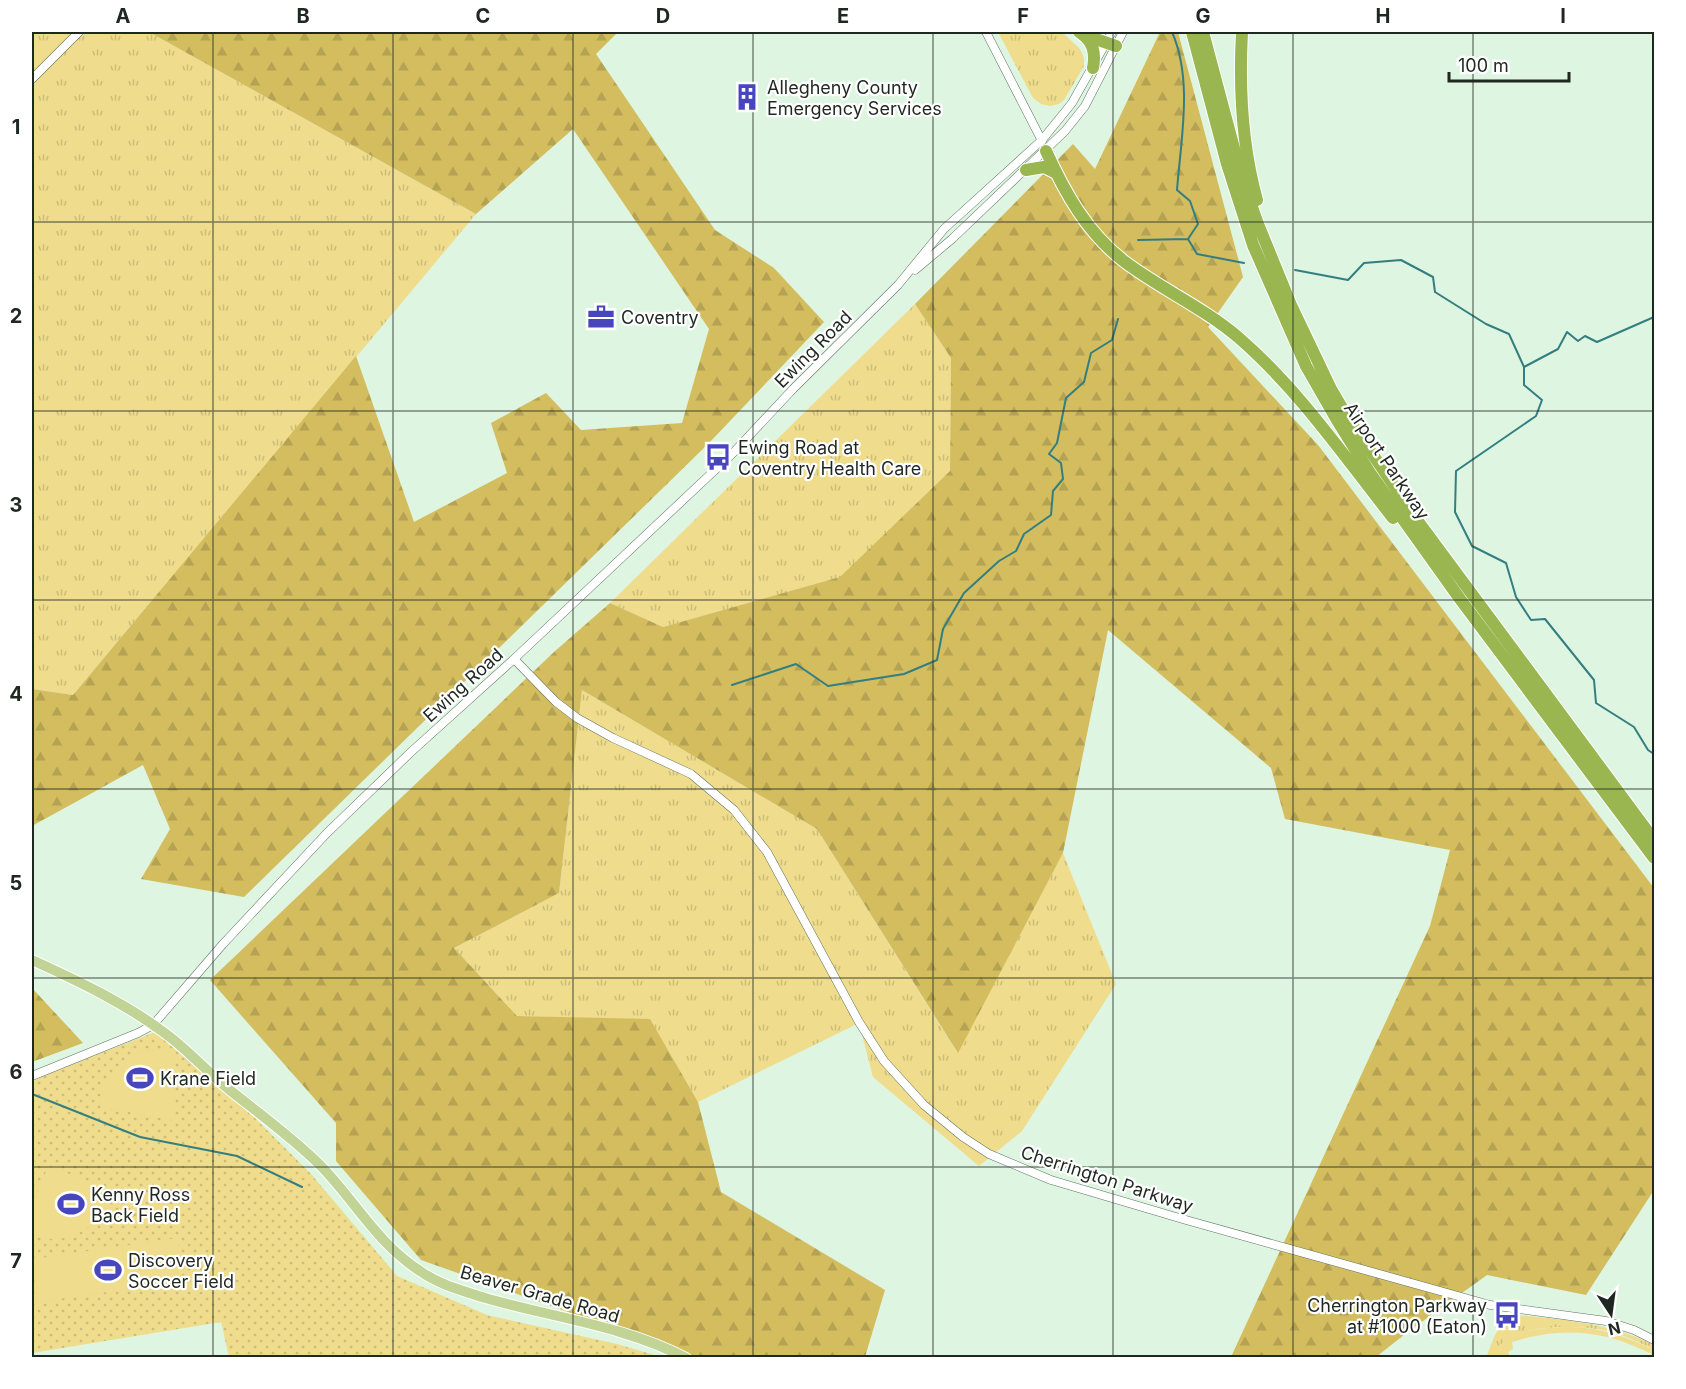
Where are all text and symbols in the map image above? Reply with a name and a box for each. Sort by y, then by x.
text: A [116,4,131,28]
text: B [296,4,310,28]
text: C [476,4,490,28]
text: D [656,4,670,28]
text: E [837,4,849,28]
text: F [1017,4,1029,28]
text: G [1195,4,1211,28]
text: H [1376,4,1390,28]
text: I [1560,4,1566,28]
scale bar [1449,45,1569,83]
text: 100 m [1458,55,1509,76]
place label: Allegheny County Emergency Services [767,77,942,119]
building icon: Allegheny County Emergency Services [732,82,762,112]
text: 1 [12,115,20,139]
office icon: Coventry [586,302,616,332]
text: 2 [10,304,22,328]
street label: Ewing Road [770,306,856,392]
place label: Coventry [621,307,699,328]
street label: Airport Parkway [1340,398,1434,524]
place label: Ewing Road at Coventry Health Care [738,437,921,479]
bus stop icon: Ewing Road at Coventry Health Care [703,442,733,472]
text: 3 [10,493,22,517]
street label: Ewing Road [419,644,507,726]
text: 4 [9,682,23,706]
text: 5 [10,871,22,895]
text: 6 [10,1060,23,1084]
sports icon: Krane Field [125,1063,155,1093]
place label: Krane Field [160,1068,256,1089]
street label: Cherrington Parkway [1018,1141,1196,1217]
place label: Kenny Ross Back Field [91,1184,190,1226]
sports icon: Kenny Ross Back Field [56,1189,86,1219]
text: 7 [10,1249,22,1273]
place label: Discovery Soccer Field [128,1250,234,1292]
sports icon: Discovery Soccer Field [93,1255,123,1285]
street label: Beaver Grade Road [458,1261,622,1327]
north arrow [1581,1284,1641,1344]
place label: Cherrington Parkway at #1000 (Eaton) [1307,1295,1487,1337]
bus stop icon: Cherrington Parkway at #1000 (Eaton) [1492,1300,1522,1330]
text: N [1606,1317,1623,1340]

